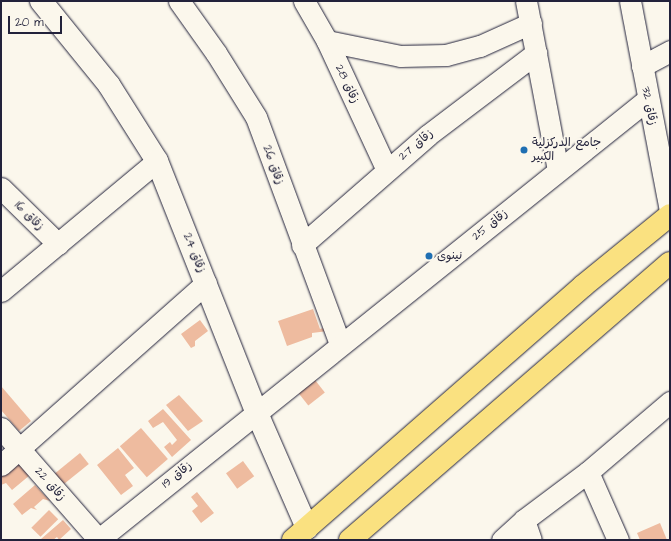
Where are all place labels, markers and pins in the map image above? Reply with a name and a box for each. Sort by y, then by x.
place label: جامع الدركزلية الكبير [532,136,601,164]
marker: جامع الدركزلية الكبير [519,145,529,155]
place label: نينوى [437,249,462,263]
marker: نينوى [424,251,434,261]

